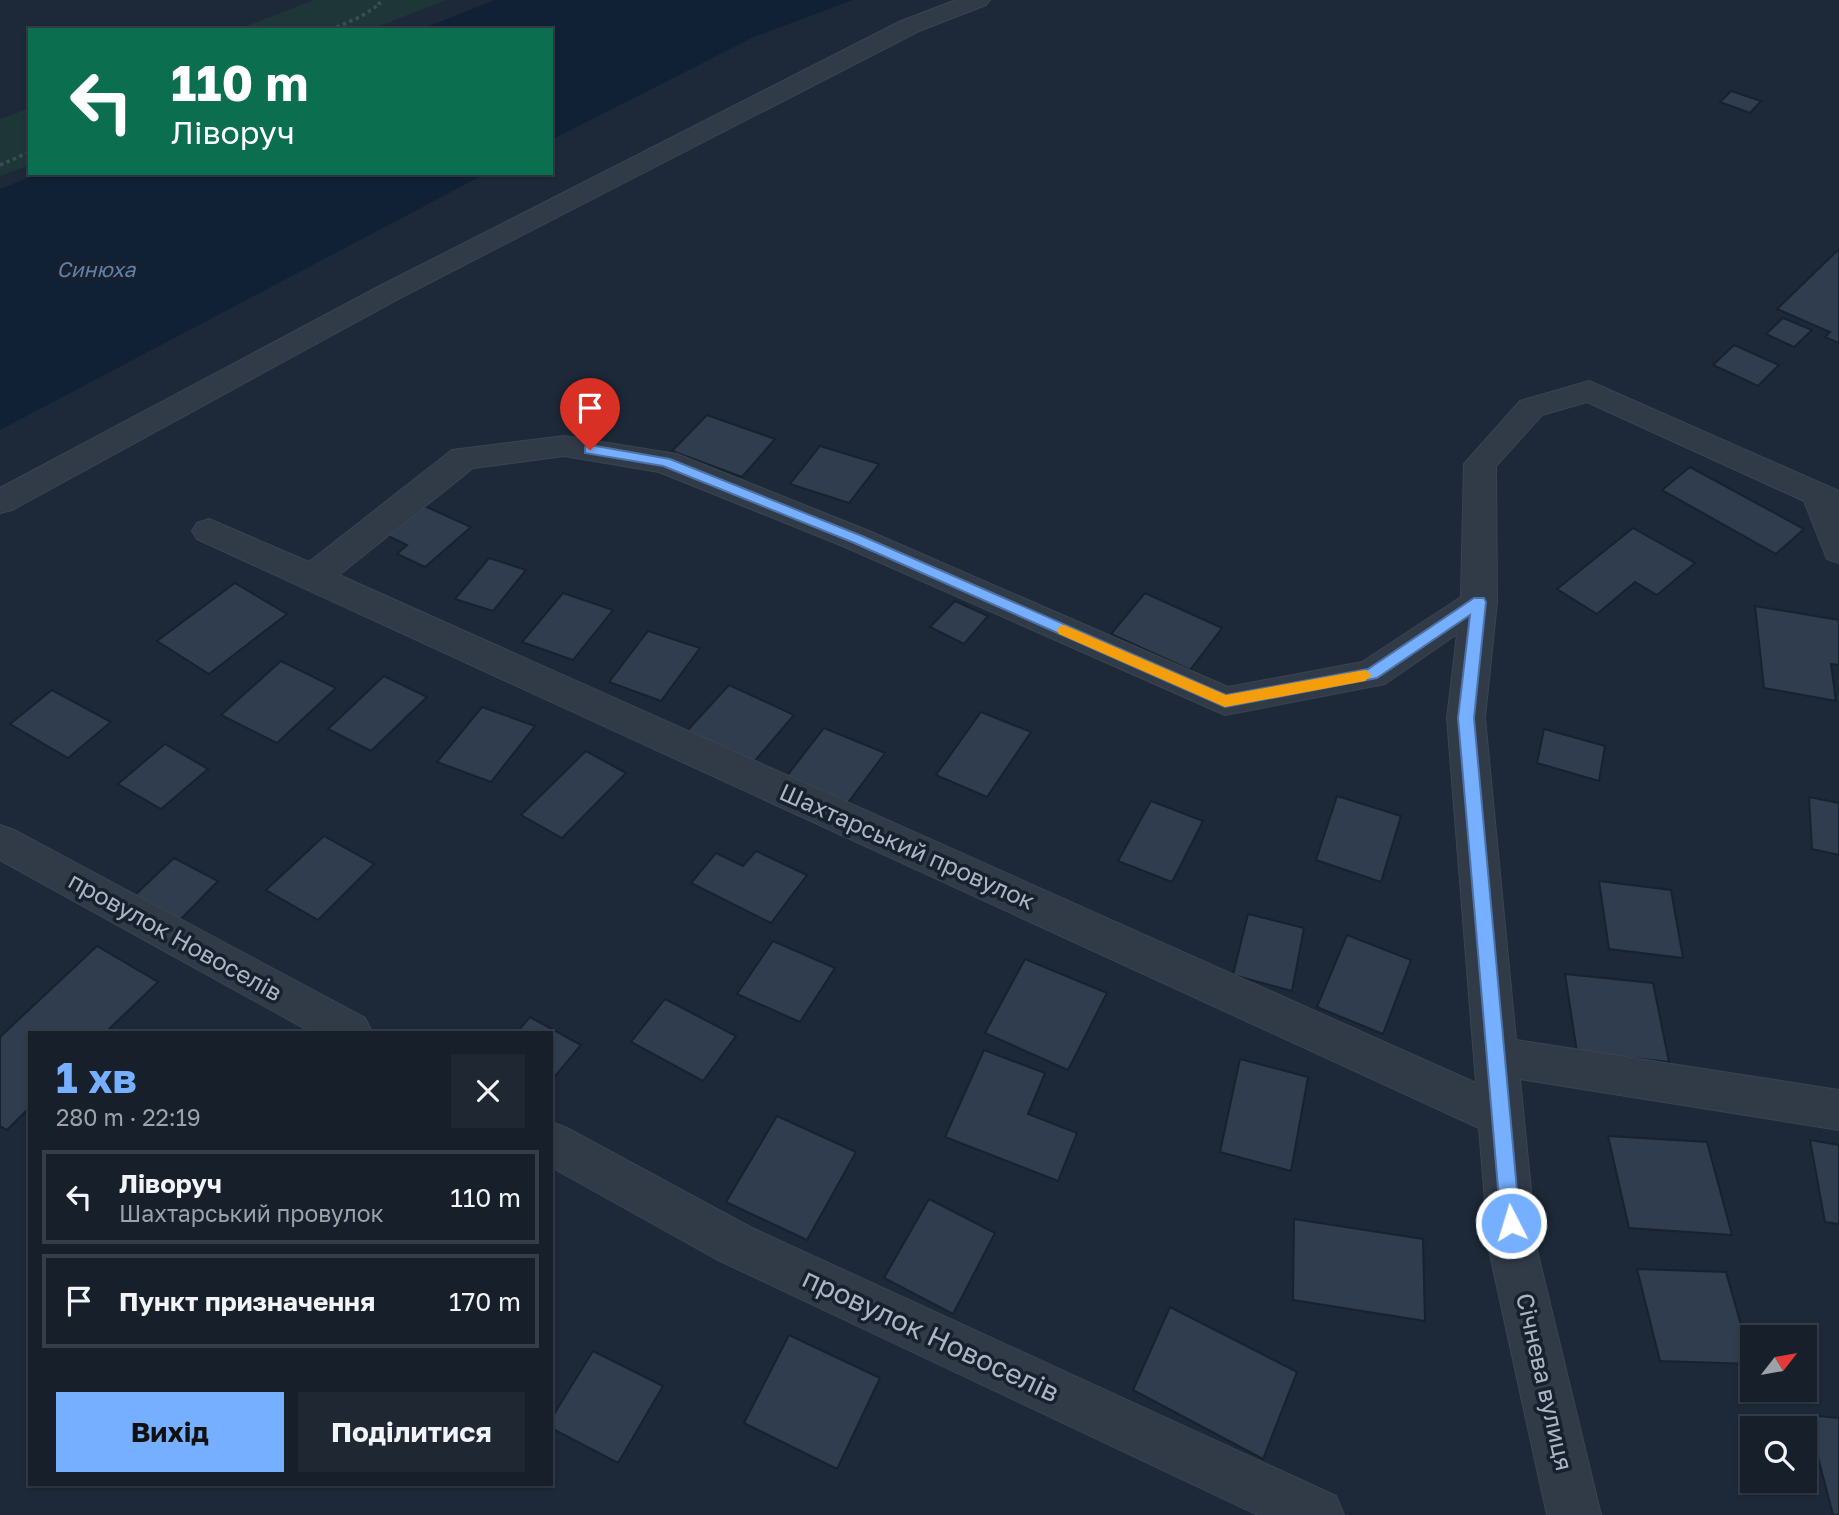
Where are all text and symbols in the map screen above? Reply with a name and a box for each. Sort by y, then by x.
text: 110 m [171,53,308,112]
icon: left [56,56,147,147]
text: Ліворуч [171,113,295,151]
water label: Синюха [57,256,137,282]
pin [560,378,620,450]
icon: arrive [571,389,609,427]
street label: Шахтарський провулок [776,776,1040,915]
street label: провулок Новоселів [64,865,287,1006]
text: 1 хв [56,1052,137,1102]
button: close [451,1054,525,1128]
text: 280 m · 22:19 [56,1103,201,1131]
text: Ліворуч [119,1168,222,1199]
icon: left [60,1178,98,1216]
text: 110 m [450,1182,521,1213]
position arrow [1474,1186,1548,1260]
text: Шахтарський провулок [119,1199,384,1227]
street label: провулок Новоселів [798,1261,1065,1408]
icon: arrive [60,1282,98,1320]
text: Пункт призначення [119,1286,375,1317]
text: 170 m [449,1286,521,1317]
street label: Січнева вулиця [1511,1290,1580,1473]
north arrow [1740,1325,1816,1402]
map controls [1740,1325,1817,1493]
button: Вихід [56,1392,284,1472]
button: Поділитися [298,1392,525,1472]
button: search [1740,1416,1817,1493]

